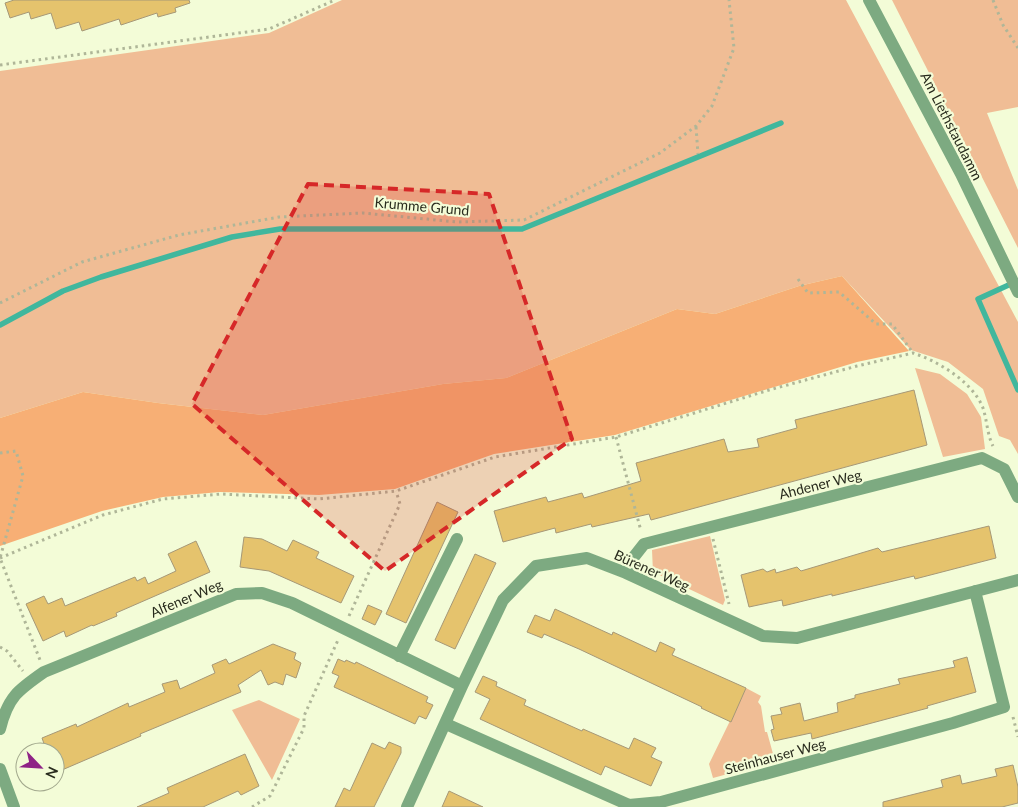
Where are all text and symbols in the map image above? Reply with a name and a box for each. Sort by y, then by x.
street label: Am Liethstaudamm [917,69,987,183]
street label: Krumme Grund [374,193,470,219]
street label: Ahdener Weg [777,466,863,502]
street label: Bürener Weg [612,546,692,594]
street label: Alfener Weg [147,575,225,621]
street label: Steinhauser Weg [723,734,827,778]
north arrow [15,742,65,792]
text: N [42,764,62,781]

